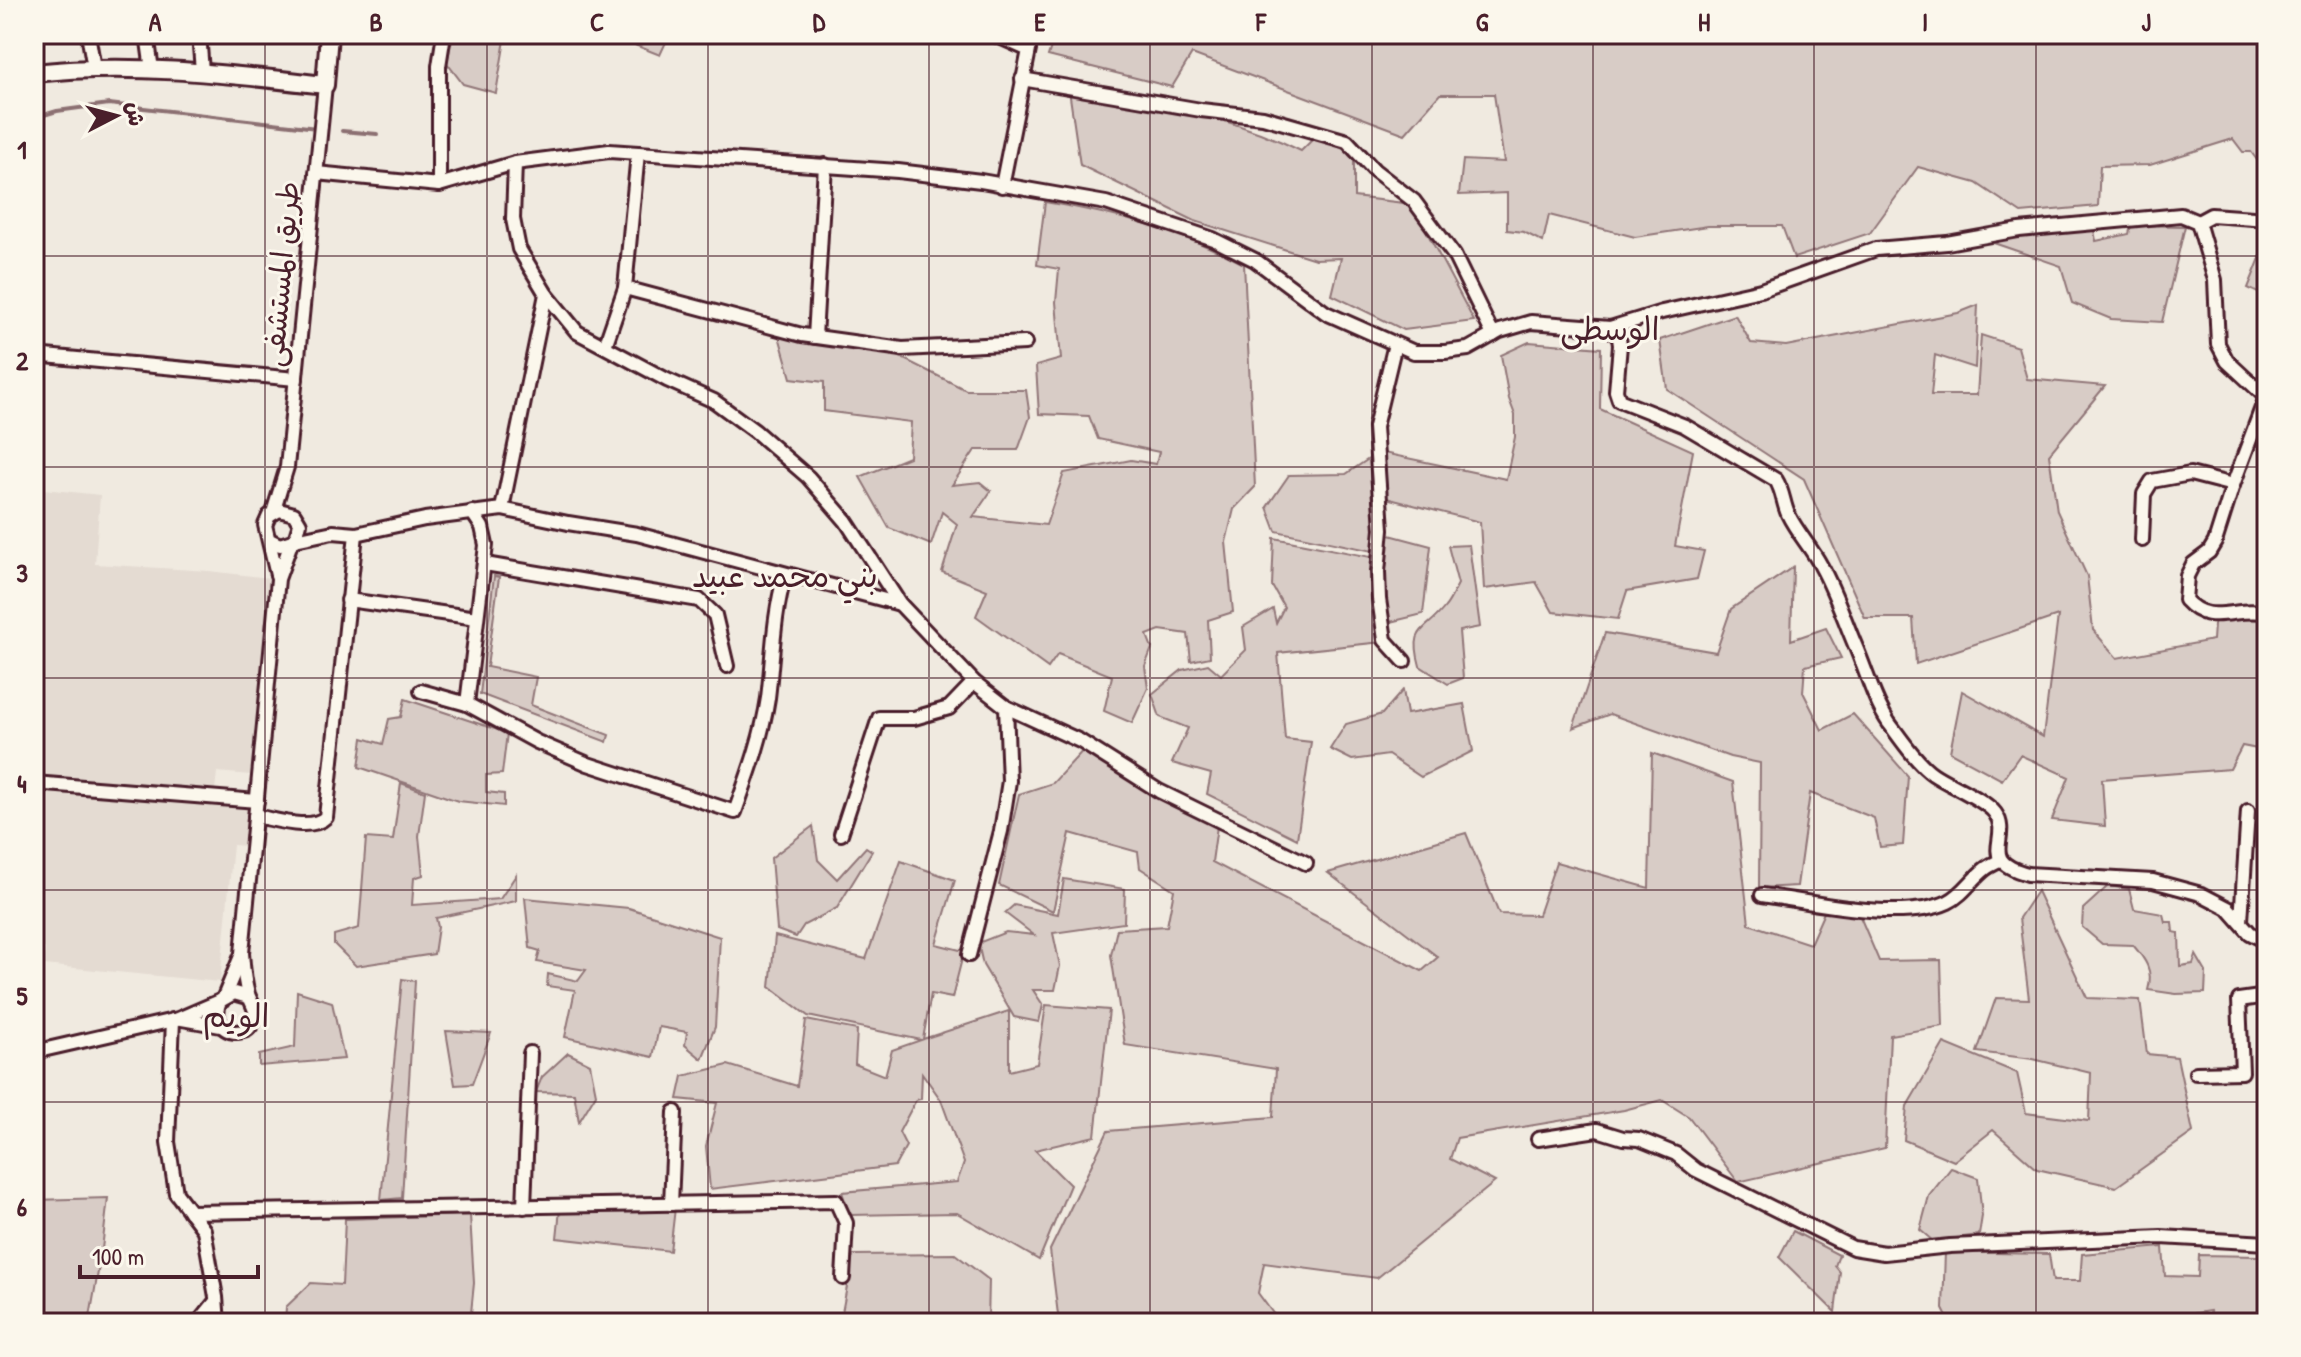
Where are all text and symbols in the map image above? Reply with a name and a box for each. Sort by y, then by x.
text: A [149,4,162,39]
text: B [369,4,383,39]
text: C [590,4,604,39]
text: D [813,4,826,39]
text: E [1034,4,1046,39]
text: F [1255,4,1267,39]
text: G [1476,4,1489,39]
text: H [1698,4,1710,39]
text: I [1922,4,1928,39]
text: J [2141,4,2151,39]
north arrow [76,76,156,156]
text: ش [120,100,152,128]
text: 1 [17,132,27,167]
street label: طريق المستشفى [252,180,308,368]
district label: الوسطى [1560,307,1660,350]
text: 2 [16,343,29,378]
district label: بني محمد عبيد [692,554,878,604]
text: 3 [16,555,28,590]
text: 4 [17,766,27,801]
text: 5 [17,978,28,1013]
district label: الويم [203,994,269,1040]
text: 6 [17,1189,28,1224]
scale bar [80,1229,258,1279]
text: 100 m [92,1240,144,1272]

